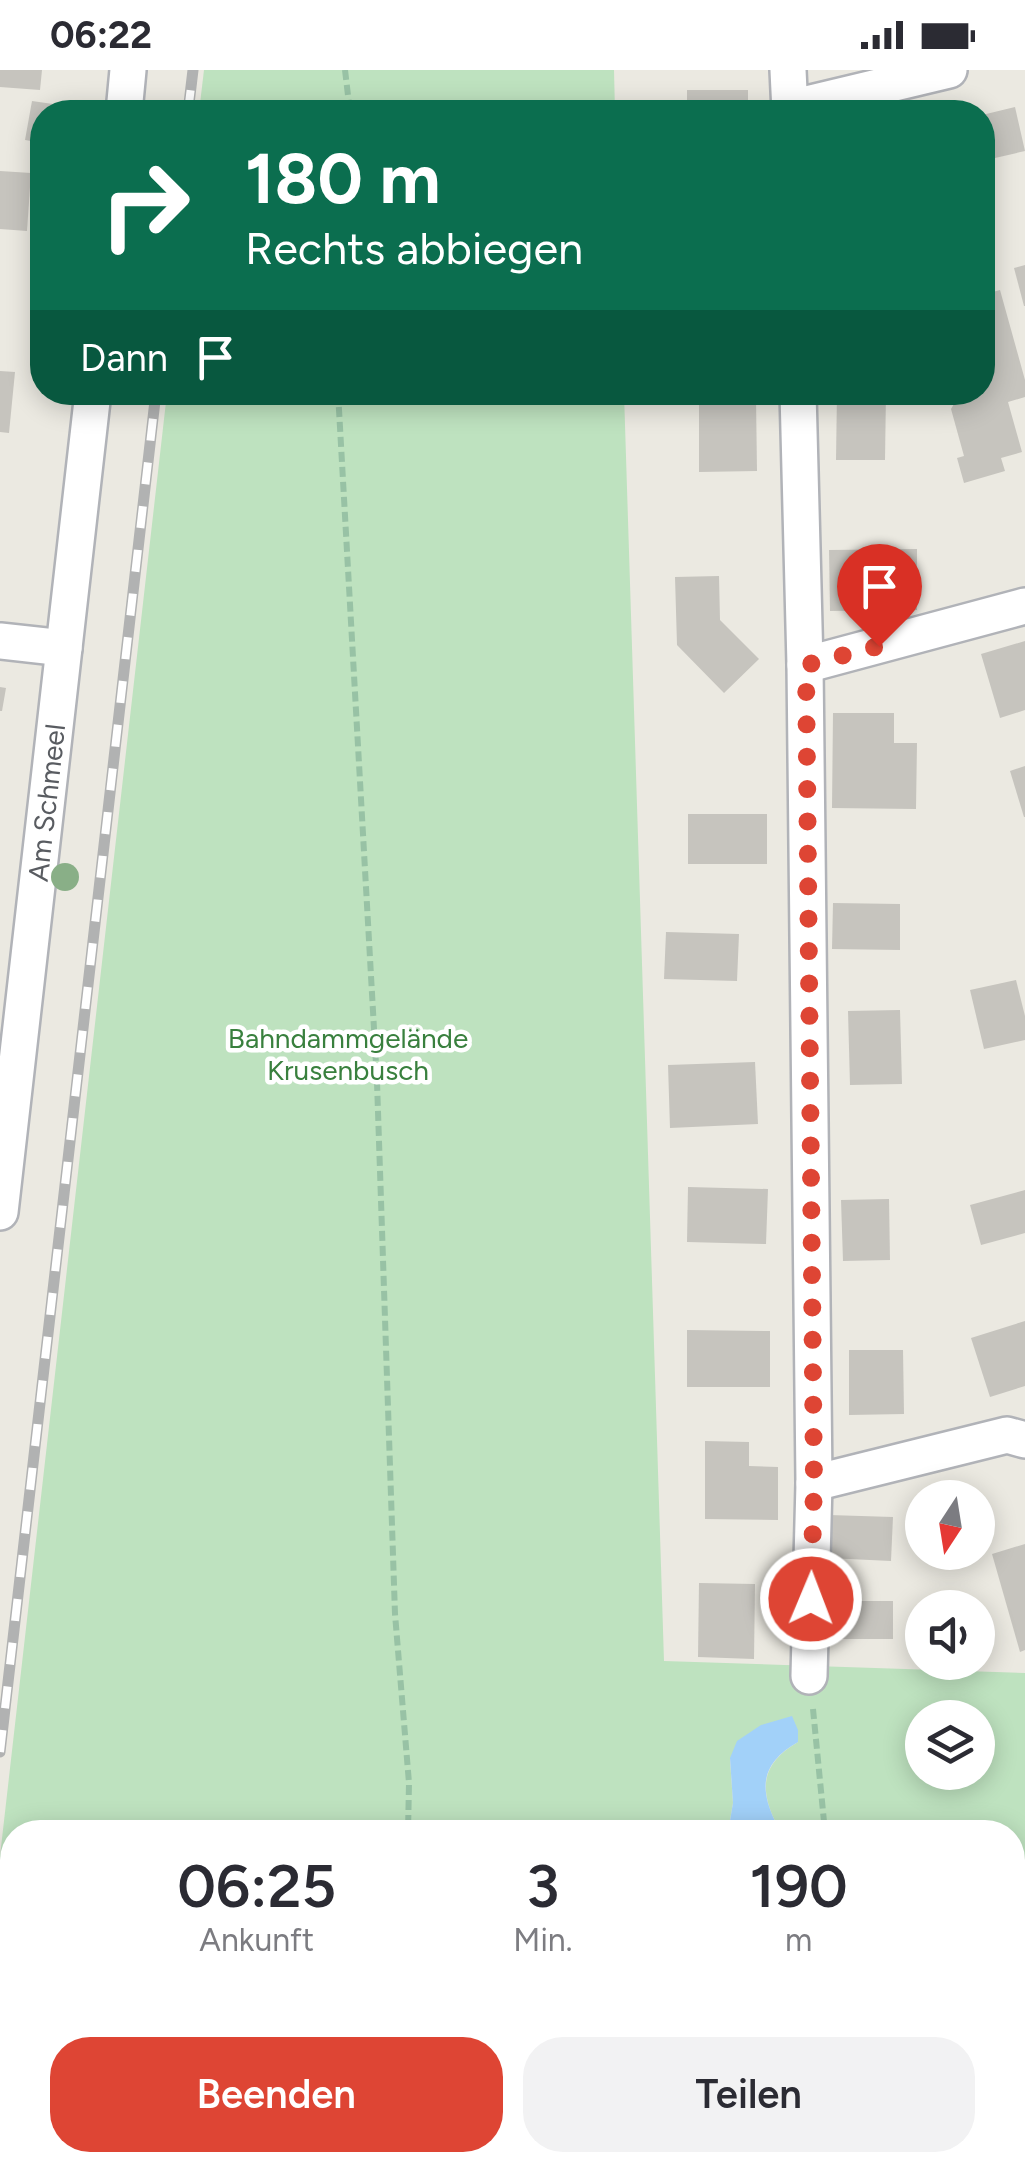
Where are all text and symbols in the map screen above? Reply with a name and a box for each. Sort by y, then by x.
text: 06:22 [50,12,152,58]
text: 180 m [245,136,440,221]
icon: right [80,140,210,270]
text: Rechts abbiegen [245,221,583,275]
icon: arrive [188,330,243,385]
text: Dann [80,335,168,381]
pin [837,544,922,647]
icon: arrive [852,559,907,614]
street label: Am Schmeel [21,722,72,883]
park label: Bahndammgelände Krusenbusch [228,1021,468,1087]
north arrow [905,1480,995,1570]
map controls [905,1480,995,1790]
position arrow [759,1547,863,1651]
button: sound [905,1590,995,1680]
button: layers [905,1700,995,1790]
text: 06:25 [177,1850,336,1922]
text: 3 [526,1850,559,1922]
text: 190 [750,1850,848,1922]
text: Ankunft [199,1921,314,1959]
text: Min. [513,1921,572,1959]
text: m [785,1921,812,1959]
button: Beenden [50,2037,503,2152]
button: Teilen [523,2037,975,2152]

